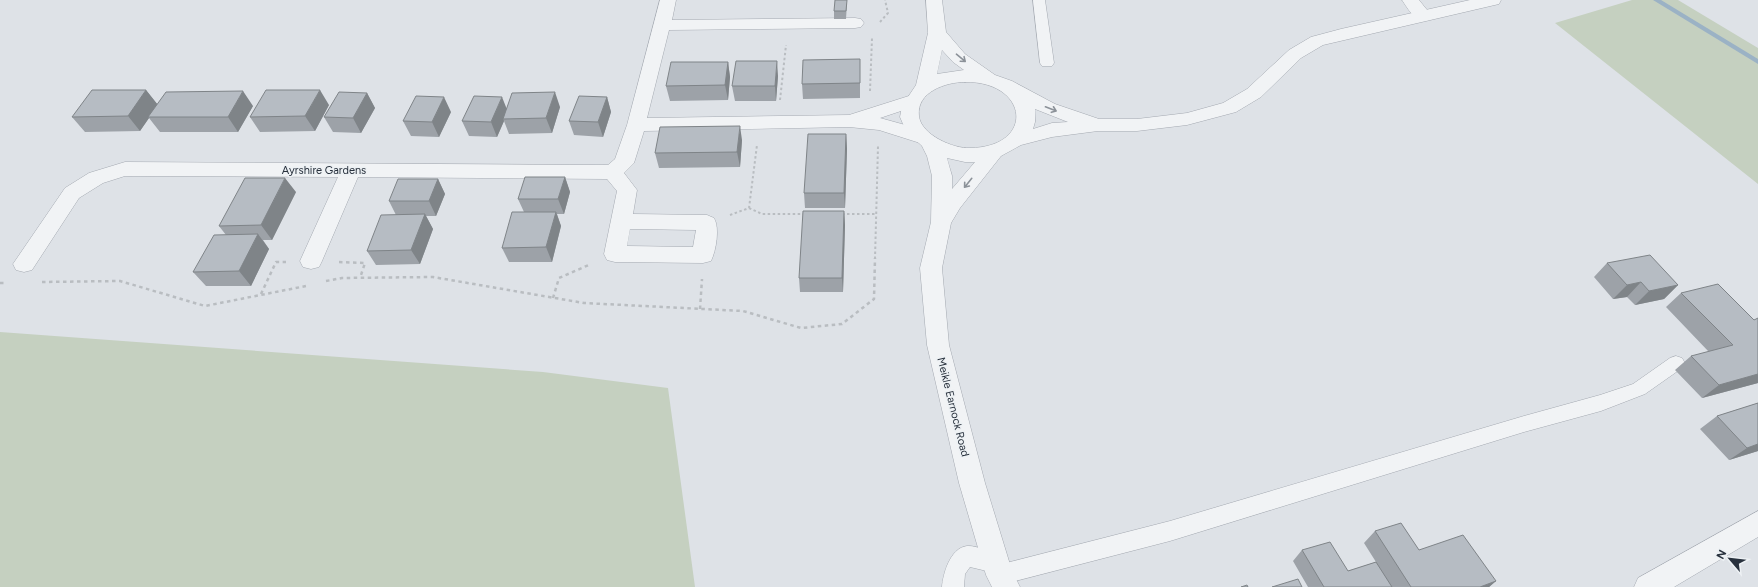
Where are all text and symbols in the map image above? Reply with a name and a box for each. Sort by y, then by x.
one-way arrow [956,54,967,63]
one-way arrow [1044,105,1056,113]
street label: Ayrshire Gardens [282,164,366,177]
one-way arrow [963,177,972,188]
street label: Meikle Earnock Road [934,356,972,458]
north arrow [1710,539,1750,579]
text: N [1714,548,1729,561]

